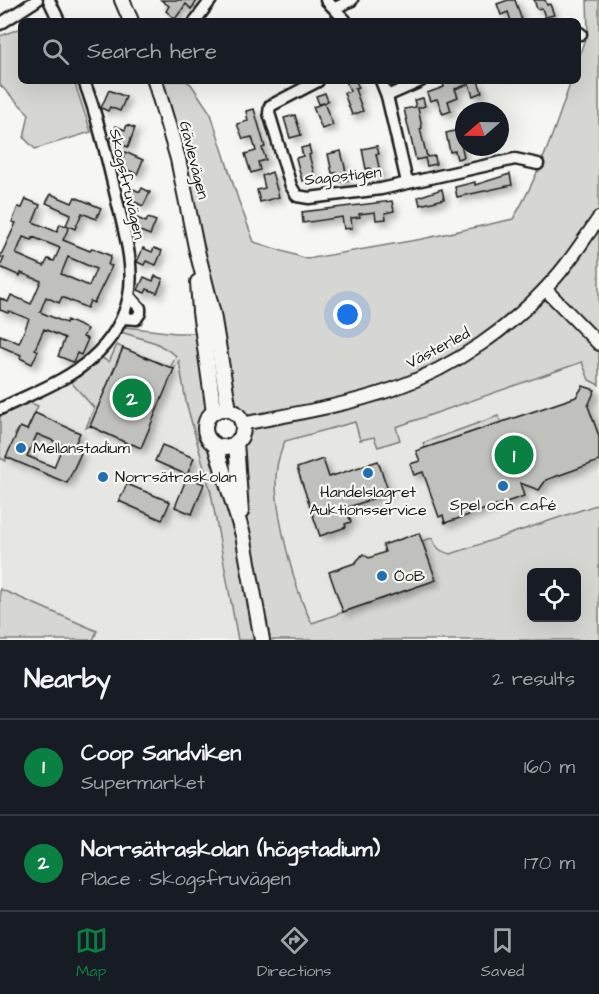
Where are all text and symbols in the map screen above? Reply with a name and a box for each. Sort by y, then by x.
search box [18,18,581,84]
icon: search [39,35,72,68]
text: Search here [87,36,217,67]
north arrow [455,102,509,156]
street label: Gävlevägen [173,119,214,202]
street label: Skogsfruvägen [103,126,150,242]
street label: Sagostigen [303,161,383,192]
your location [333,300,362,329]
street label: Västerled [402,322,474,374]
pin: 2 [112,376,152,420]
pin: 1 [494,432,534,478]
place label: Mellanstadium [33,437,130,459]
marker: Mellanstadium [14,441,28,455]
place label: Norrsätraskolan [115,466,237,488]
marker: Handelslagret Auktionsservice [361,466,375,480]
marker: Norrsätraskolan [96,470,110,484]
marker: Spel och café [496,479,510,493]
place label: Handelslagret Auktionsservice [309,481,427,521]
place label: Spel och café [450,494,557,516]
place label: ÖoB [394,565,426,587]
map controls [527,568,581,622]
button: locate [527,568,581,622]
marker: ÖoB [375,569,389,583]
text: Nearby [24,661,111,697]
text: 2 results [492,665,575,693]
text: Coop Sandviken [81,738,241,769]
text: 1 [42,753,45,781]
text: 160 m [524,753,575,781]
text: Supermarket [81,769,205,797]
text: Norrsätraskolan (högstadium) [81,834,380,865]
text: 2 [38,849,49,877]
text: 170 m [524,849,575,877]
text: Place · Skogsfruvägen [81,865,291,893]
tab: Map [75,924,108,982]
tab: Directions [257,924,331,982]
tab: Saved [481,924,524,982]

